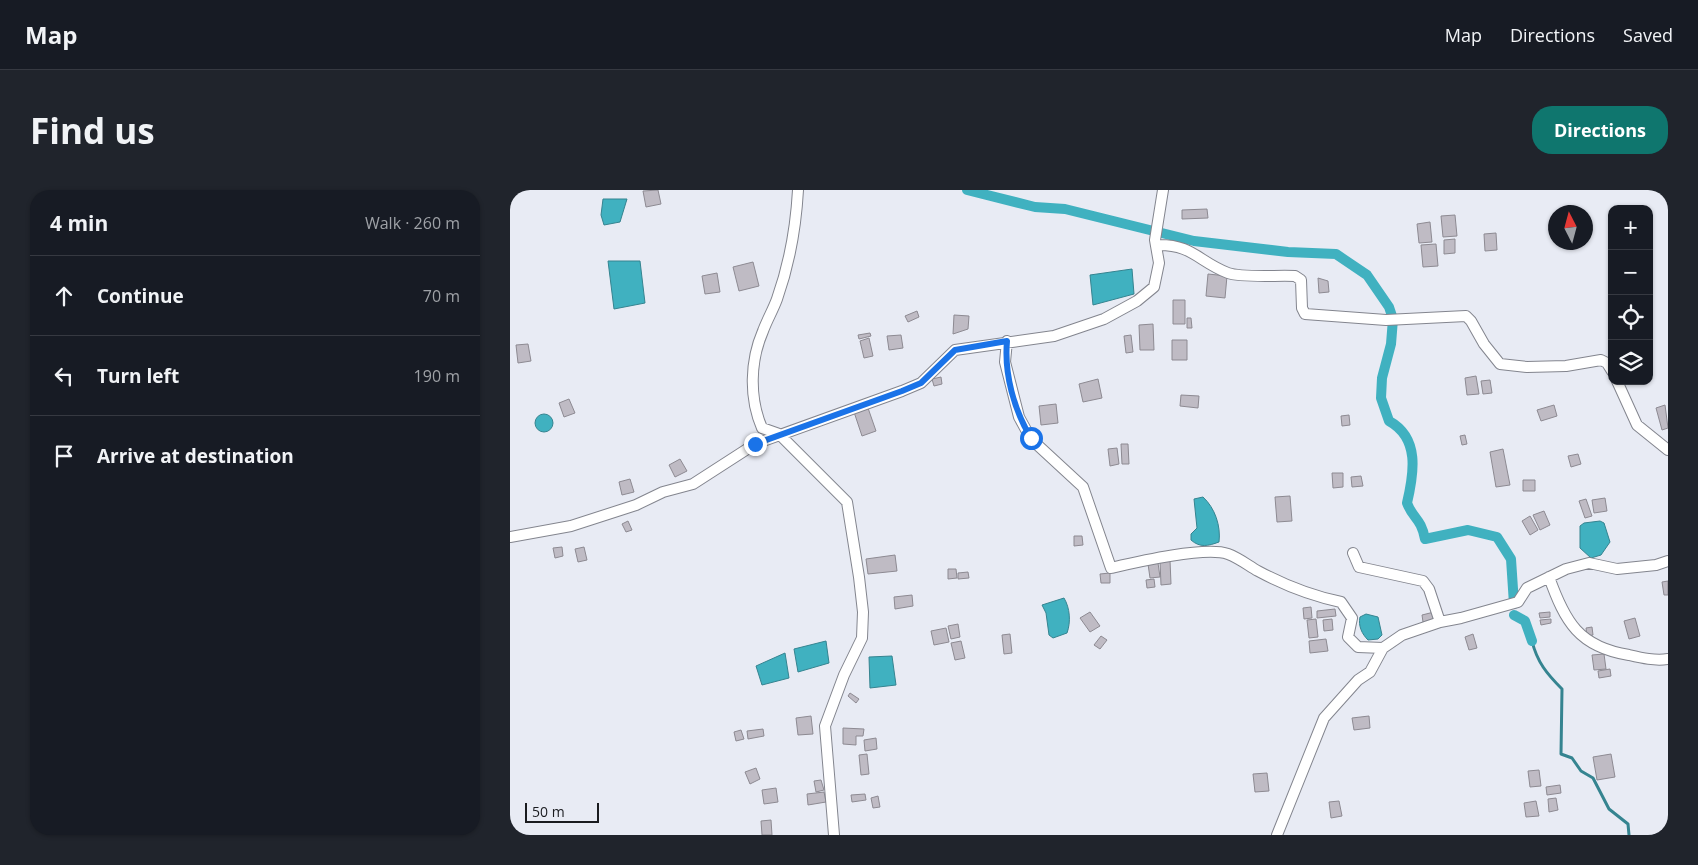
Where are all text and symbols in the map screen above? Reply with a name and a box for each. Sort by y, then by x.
text: Map [25,18,77,51]
text: Map [1445,23,1482,47]
text: Directions [1510,23,1595,47]
text: Saved [1623,23,1673,47]
button: Directions [1532,106,1668,154]
text: Find us [30,107,155,154]
north arrow [1548,205,1593,250]
map controls [1608,205,1653,385]
button: + [1608,205,1653,250]
text: 4 min [50,209,108,237]
text: Walk · 260 m [365,212,460,234]
button: − [1608,250,1653,295]
icon: ahead [50,282,78,310]
text: Continue [97,283,184,309]
text: 70 m [423,285,460,307]
button: locate [1608,295,1653,340]
button: layers [1608,340,1653,385]
icon: left [50,362,78,390]
text: Turn left [97,363,179,389]
text: 190 m [414,365,460,387]
route start [1020,427,1043,450]
route end [744,433,767,456]
icon: arrive [50,442,78,470]
text: Arrive at destination [97,443,294,469]
scale bar [525,800,599,823]
text: 50 m [532,802,565,821]

